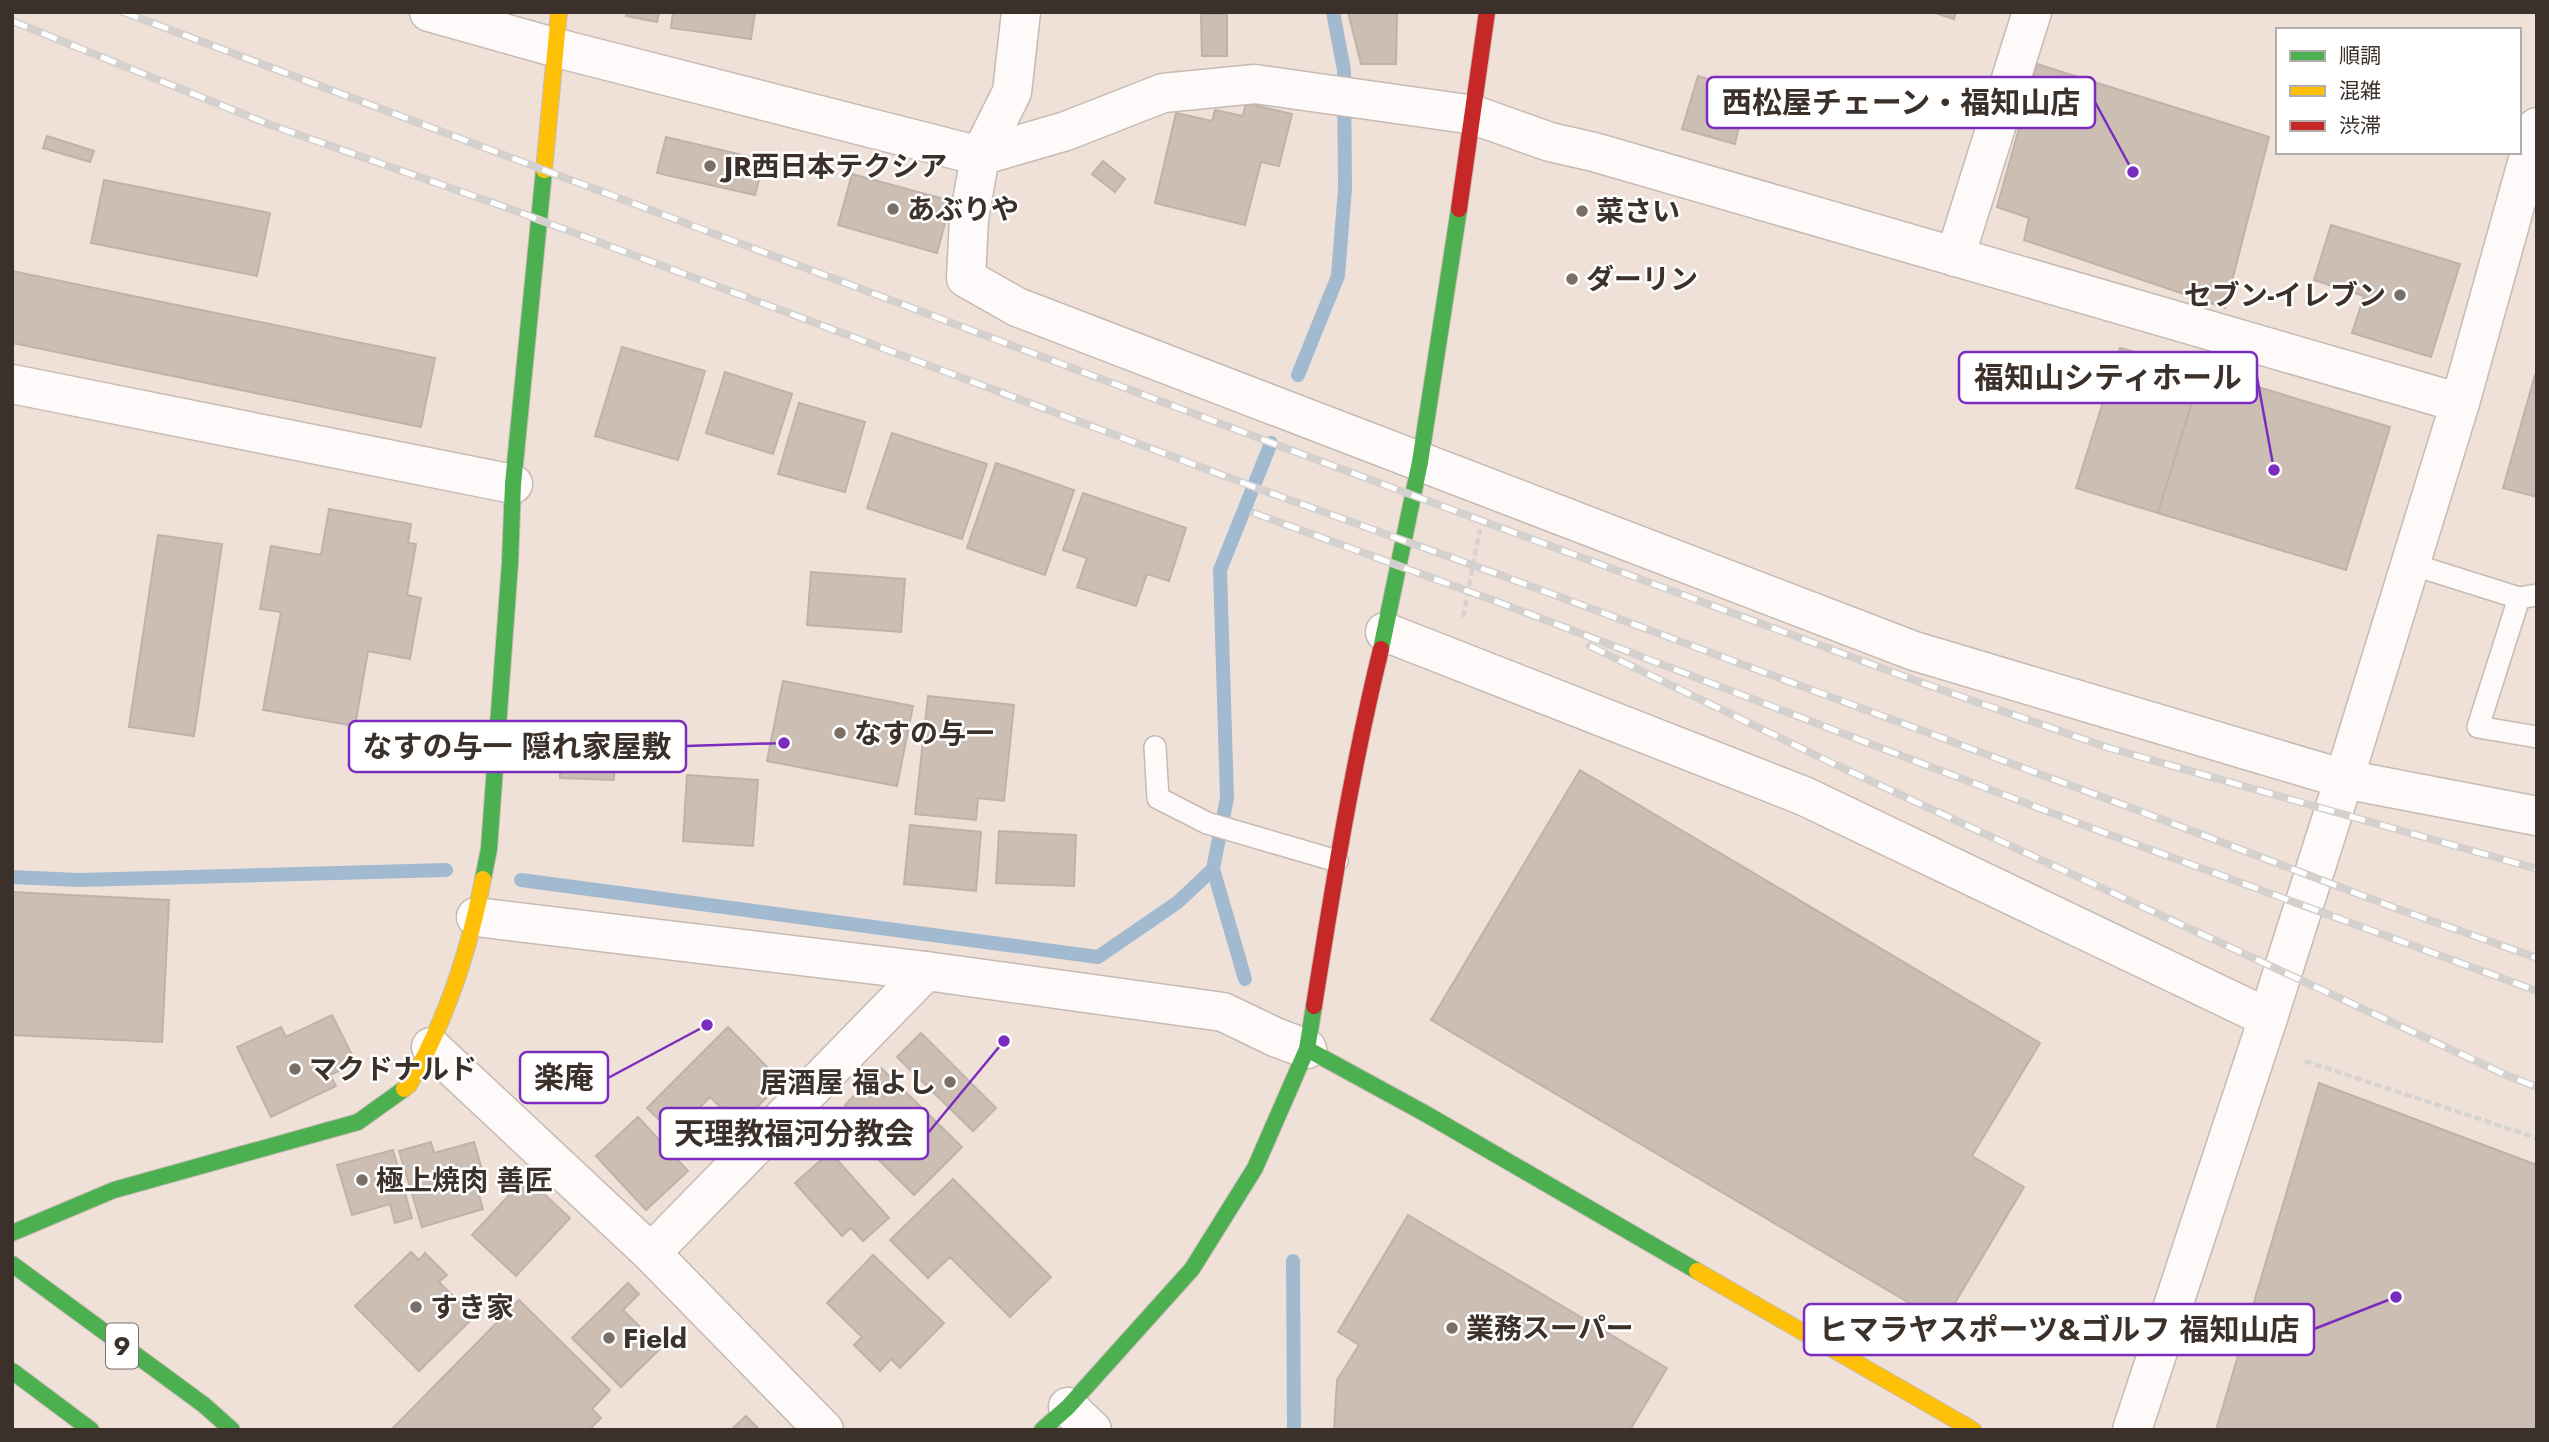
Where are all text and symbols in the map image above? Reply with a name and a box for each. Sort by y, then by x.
legend [2276,28,2521,154]
text: 順調 [2339,41,2381,71]
text: 混雑 [2339,76,2381,106]
callout: 西松屋チェーン・福知山店 [1707,77,2095,128]
text: 西松屋チェーン・福知山店 [1722,81,2080,124]
text: 渋滞 [2339,111,2381,141]
place label: JR西日本テクシア [719,146,947,187]
marker: JR西日本テクシア [702,158,718,174]
place label: あぶりや [907,189,1019,230]
place label: 菜さい [1596,191,1680,232]
marker: あぶりや [885,201,901,217]
marker: 菜さい [1574,203,1590,219]
place label: ダーリン [1586,259,1698,300]
marker: ダーリン [1564,271,1580,287]
place label: セブン-イレブン [2184,275,2386,316]
marker: セブン-イレブン [2392,287,2408,303]
callout: 福知山シティホール [1959,352,2257,403]
text: 福知山シティホール [1974,356,2242,399]
place label: なすの与一 [854,713,994,754]
callout: なすの与一 隠れ家屋敷 [349,721,686,772]
text: なすの与一 隠れ家屋敷 [363,725,672,768]
marker: なすの与一 [832,725,848,741]
place label: マクドナルド [309,1049,477,1090]
callout: 楽庵 [520,1052,608,1103]
text: 楽庵 [534,1056,594,1099]
marker: マクドナルド [287,1061,303,1077]
place label: 居酒屋 福よし [760,1062,936,1103]
marker: 居酒屋 福よし [942,1074,958,1090]
callout: 天理教福河分教会 [660,1108,928,1159]
text: 天理教福河分教会 [674,1112,914,1155]
place label: 極上焼肉 善匠 [376,1160,552,1201]
marker: 極上焼肉 善匠 [354,1172,370,1188]
place label: すき家 [430,1287,514,1328]
marker: すき家 [408,1299,424,1315]
callout: ヒマラヤスポーツ&ゴルフ 福知山店 [1804,1304,2314,1355]
place label: 業務スーパー [1466,1308,1634,1349]
text: ヒマラヤスポーツ&ゴルフ 福知山店 [1819,1308,2299,1351]
place label: Field [623,1318,687,1359]
marker: 業務スーパー [1444,1320,1460,1336]
road number: 9 [106,1324,138,1368]
marker: Field [601,1330,617,1346]

